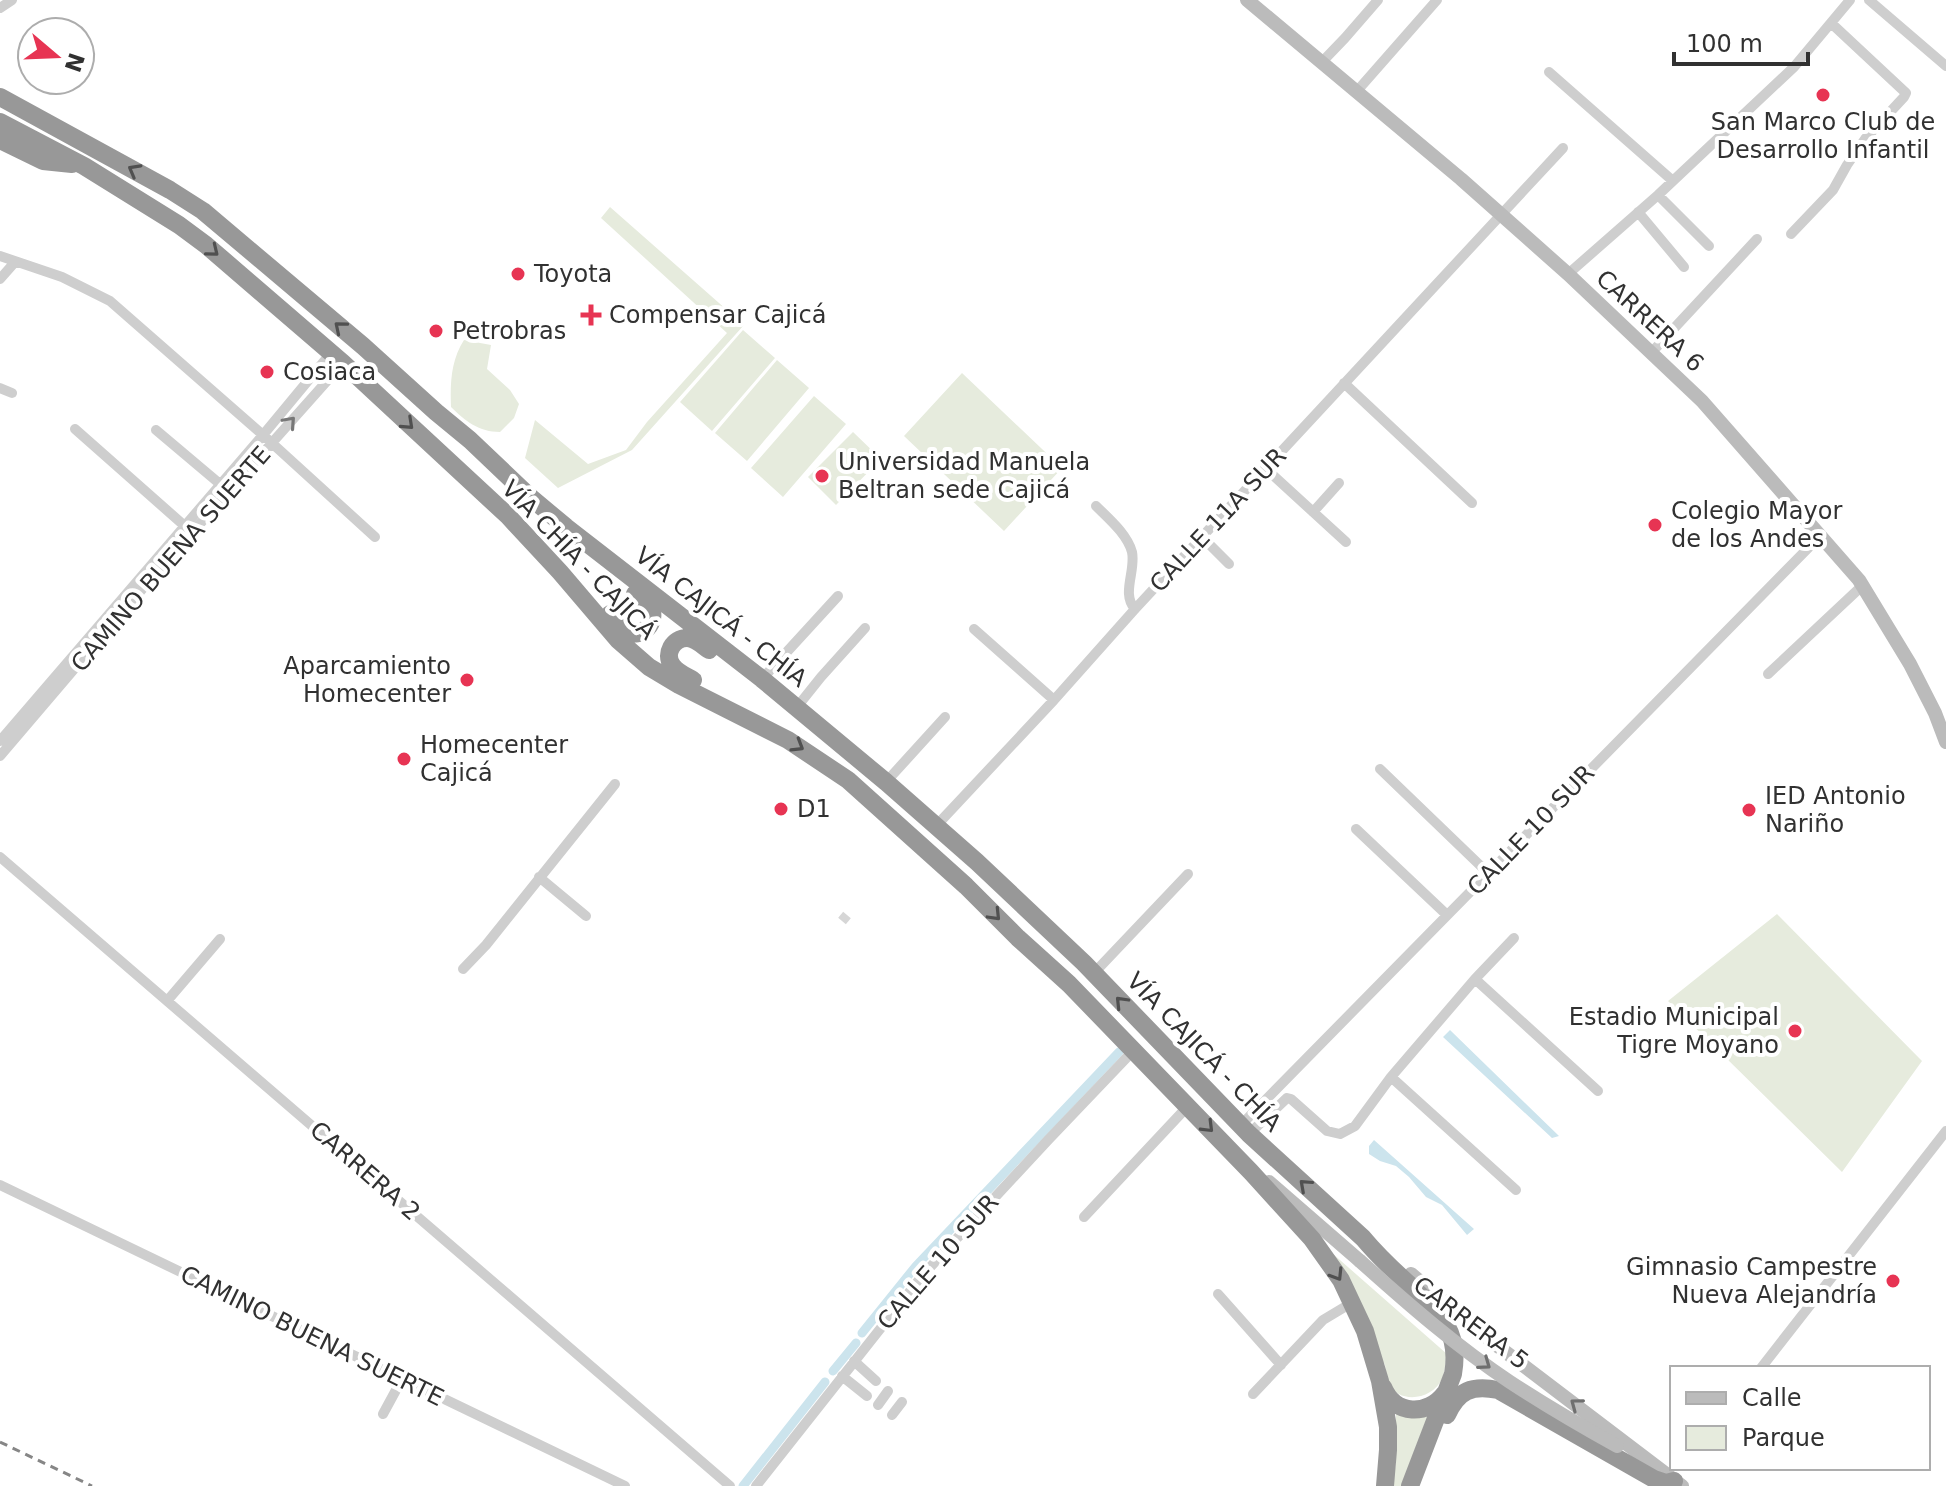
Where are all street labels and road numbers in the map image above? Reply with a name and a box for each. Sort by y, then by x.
street label: CARRERA 6 [1590,264,1710,378]
street label: CAMINO BUENA SUERTE [66,441,276,677]
street label: CALLE 11A SUR [1144,442,1292,598]
street label: VÍA CHÍA - CAJICÁ [496,474,663,646]
street label: VÍA CAJICÁ - CHÍA [630,540,814,693]
street label: CALLE 10 SUR [1462,759,1600,901]
street label: VÍA CAJICÁ - CHÍA [1121,966,1288,1138]
street label: CARRERA 2 [304,1116,426,1226]
street label: CALLE 10 SUR [872,1189,1004,1335]
street label: CAMINO BUENA SUERTE [176,1260,448,1412]
street label: CARRERA 5 [1408,1271,1534,1375]

